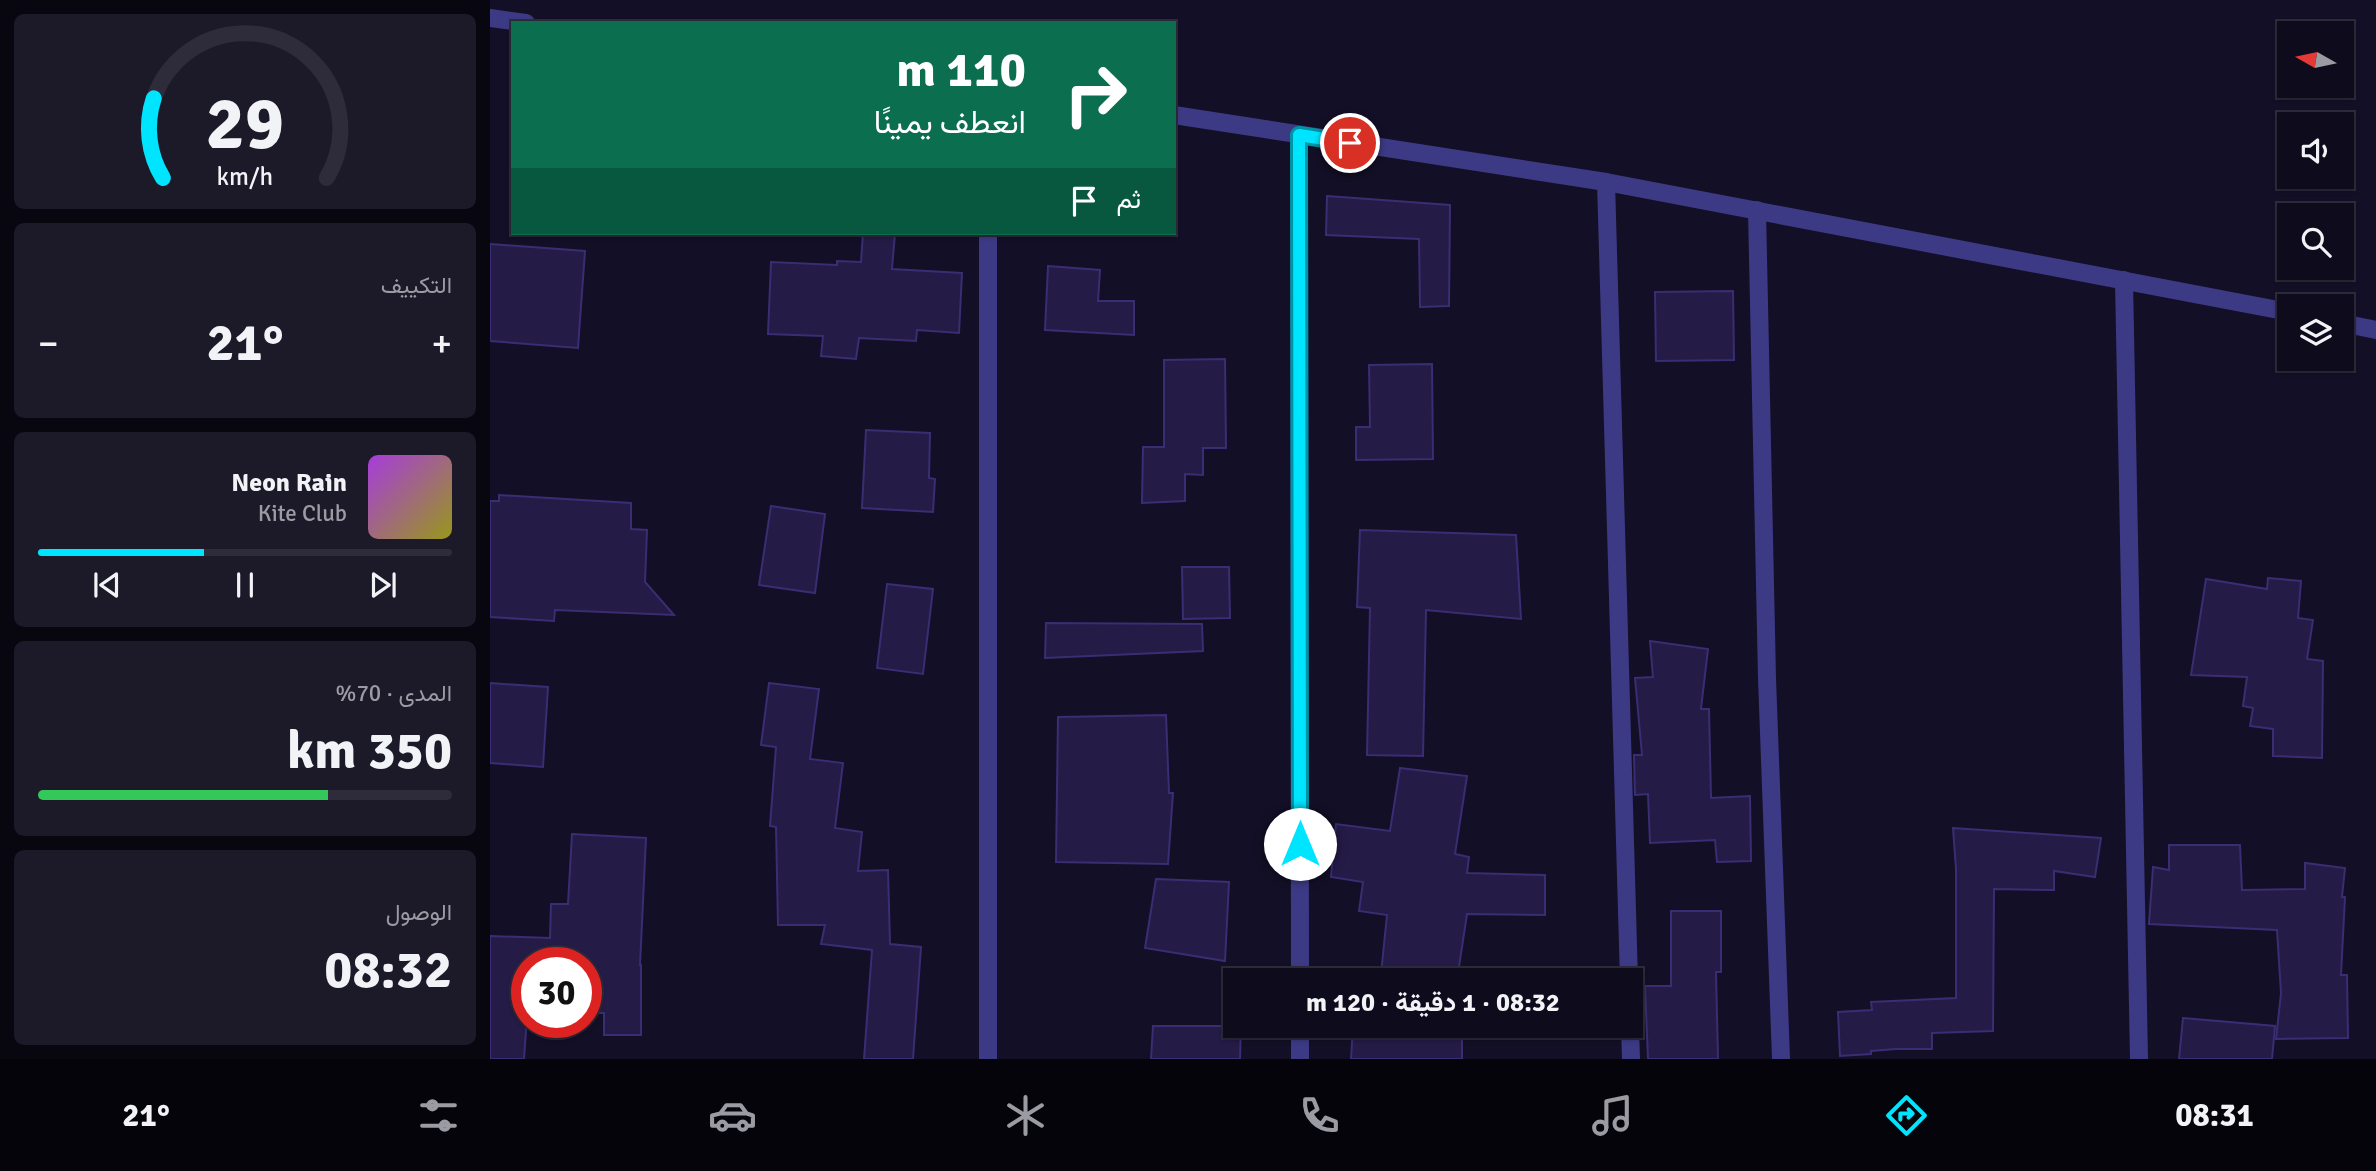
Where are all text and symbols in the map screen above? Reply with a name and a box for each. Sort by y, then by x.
north arrow [2277,21,2354,98]
map controls [2277,21,2354,371]
text: 110 m [896,40,1026,100]
icon: right [1050,49,1141,140]
text: 29 [206,80,284,169]
text: انعطف يمينًا [874,103,1026,142]
button: sound [2277,112,2354,189]
pin [1320,113,1380,173]
icon: arrive [1331,124,1369,162]
text: km/h [217,160,273,191]
icon: arrive [1065,182,1103,220]
text: ثم [1117,184,1141,216]
button: search [2277,203,2354,280]
text: التكييف [381,271,452,300]
button: layers [2277,294,2354,371]
text: 21° [207,311,283,375]
text: − [38,320,59,367]
text: + [431,320,452,367]
text: Neon Rain [231,467,347,499]
text: Kite Club [258,499,347,528]
icon: previous [88,566,126,604]
icon: pause [226,566,264,604]
icon: next [364,566,402,604]
text: المدى · 70% [336,679,452,708]
text: 350 km [287,719,452,783]
position arrow [1263,807,1337,881]
text: الوصول [386,898,452,927]
text: 08:32 [324,938,452,1002]
speed limit sign: 30 [511,947,602,1038]
text: 08:32 · 1 دقيقة · 120 m [1306,987,1560,1019]
icon: filters [414,1091,463,1140]
icon: car [708,1091,757,1140]
icon: climate [1001,1091,1050,1140]
icon: phone [1295,1091,1344,1140]
icon: music [1588,1091,1637,1140]
icon: directions [1882,1091,1931,1140]
text: 21° [122,1096,170,1135]
text: 08:31 [2175,1096,2254,1135]

